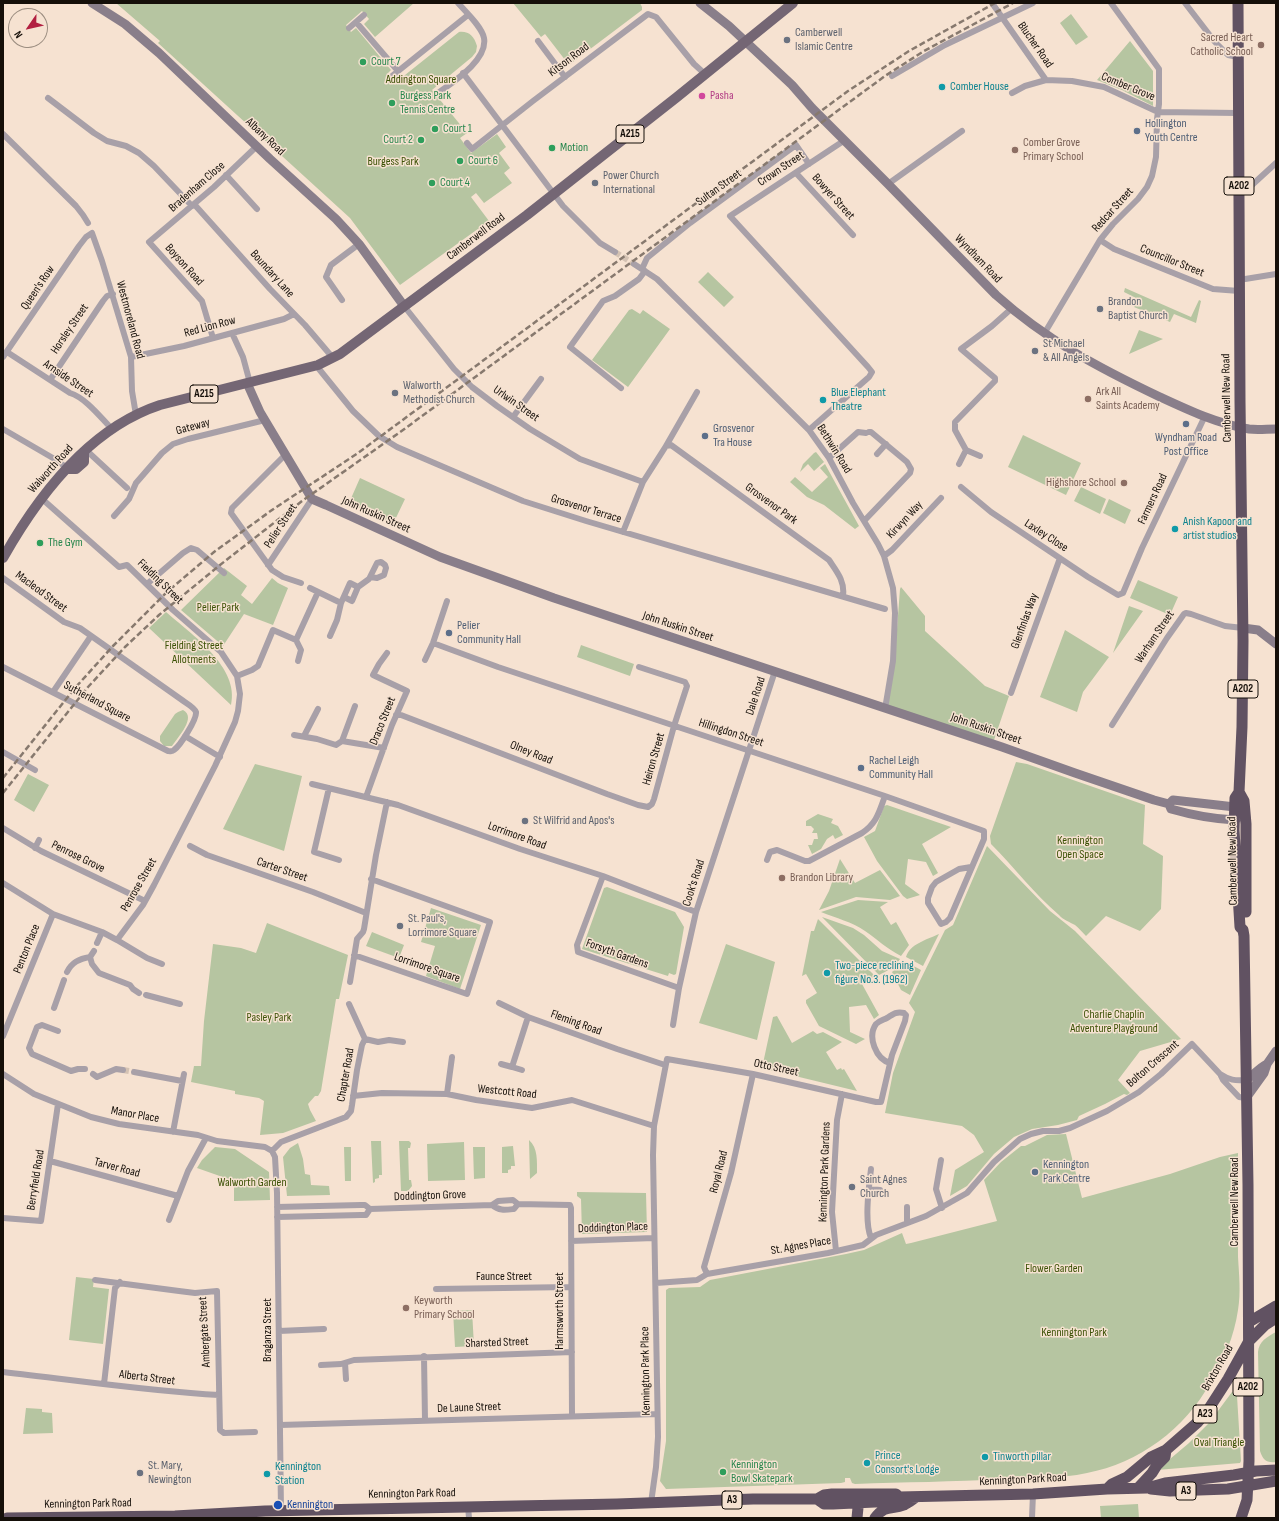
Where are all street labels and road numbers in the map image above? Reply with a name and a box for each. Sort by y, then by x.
street label: Blucher Road [1014,19,1056,71]
street label: Kitson Road [546,40,592,80]
street label: Comber Grove [1099,70,1157,104]
street label: Albany Road [242,115,288,159]
road number: A215 [616,125,644,143]
street label: Crown Street [755,148,807,190]
street label: Bradenham Close [166,159,228,215]
street label: Sultan Street [693,167,745,209]
street label: Bowyer Street [809,171,857,223]
road number: A202 [1224,177,1254,195]
street label: Redcar Street [1089,185,1137,235]
street label: Camberwell Road [444,210,508,264]
street label: Wyndham Road [951,232,1005,286]
street label: Boyson Road [162,241,206,289]
street label: Councillor Street [1138,242,1206,280]
street label: Boundary Lane [247,247,297,301]
street label: Queen's Row [18,263,58,313]
street label: Westmoreland Road [113,279,147,361]
street label: Horsley Street [48,301,92,357]
street label: Red Lion Row [183,313,237,341]
street label: Camberwell New Road [1219,353,1235,443]
street label: Arnside Street [40,357,96,401]
street label: Urlwin Street [490,383,542,425]
road number: A215 [190,385,218,403]
street label: Gateway [174,416,212,438]
street label: Bethwin Road [813,422,855,476]
street label: Walworth Road [25,442,77,496]
street label: Farmers Road [1135,471,1171,527]
street label: Grosvenor Park [742,480,800,528]
street label: Grosvenor Terrace [549,491,623,527]
street label: John Ruskin Street [339,493,413,537]
street label: Kirwyn Way [884,498,926,542]
street label: Pelier Street [261,501,301,551]
street label: Laxley Close [1021,517,1071,555]
street label: Fielding Street [134,557,186,607]
street label: Macleod Street [12,568,70,616]
street label: Glenfinlas Way [1008,591,1042,651]
street label: Warham Street [1132,608,1178,666]
street label: John Ruskin Street [641,609,715,645]
street label: Dale Road [743,675,769,717]
street label: Sutherland Square [61,678,133,726]
road number: A202 [1228,680,1258,698]
street label: Draco Street [367,695,399,747]
street label: John Ruskin Street [949,710,1023,748]
street label: Hillingdon Street [697,716,765,750]
street label: Heiron Street [640,731,668,787]
street label: Olney Road [508,738,554,768]
street label: Camberwell New Road [1225,816,1241,906]
street label: Lorrimore Road [486,819,548,853]
street label: Penrose Grove [49,838,107,876]
street label: Carter Street [255,855,309,885]
street label: Penrose Street [118,856,160,914]
street label: Cook's Road [680,858,708,908]
street label: Penton Place [11,922,43,976]
street label: Forsyth Gardens [584,936,650,972]
street label: Lorrimore Square [392,950,462,986]
street label: Fleming Road [548,1007,604,1039]
street label: Bolton Crescent [1124,1037,1182,1091]
street label: Chapter Road [334,1047,358,1103]
street label: Otto Street [752,1056,800,1080]
street label: Westcott Road [477,1082,537,1102]
street label: Manor Place [110,1104,160,1126]
street label: Kennington Park Gardens [816,1122,834,1222]
street label: Berryfield Road [24,1149,48,1211]
street label: Royal Road [707,1149,731,1195]
street label: Tarver Road [92,1155,142,1181]
street label: Camberwell New Road [1228,1158,1242,1246]
street label: Doddington Grove [394,1188,466,1204]
street label: Doddington Place [578,1220,648,1236]
street label: St. Agnes Place [770,1234,832,1258]
street label: Faunce Street [476,1270,532,1284]
street label: Harmsworth Street [553,1272,567,1350]
street label: Ambergate Street [196,1296,214,1368]
street label: Braganza Street [261,1298,275,1362]
street label: Kennington Park Place [638,1326,654,1416]
street label: Sharsted Street [465,1335,529,1351]
street label: Brixton Road [1199,1342,1237,1394]
street label: Alberta Street [118,1367,176,1389]
road number: A202 [1233,1378,1263,1396]
street label: De Laune Street [437,1400,501,1416]
road number: A23 [1193,1405,1217,1423]
street label: Kennington Park Road [979,1471,1067,1489]
road number: A3 [1176,1482,1196,1500]
street label: Kennington Park Road [368,1486,456,1502]
road number: A3 [722,1491,742,1509]
street label: Kennington Park Road [44,1496,132,1512]

